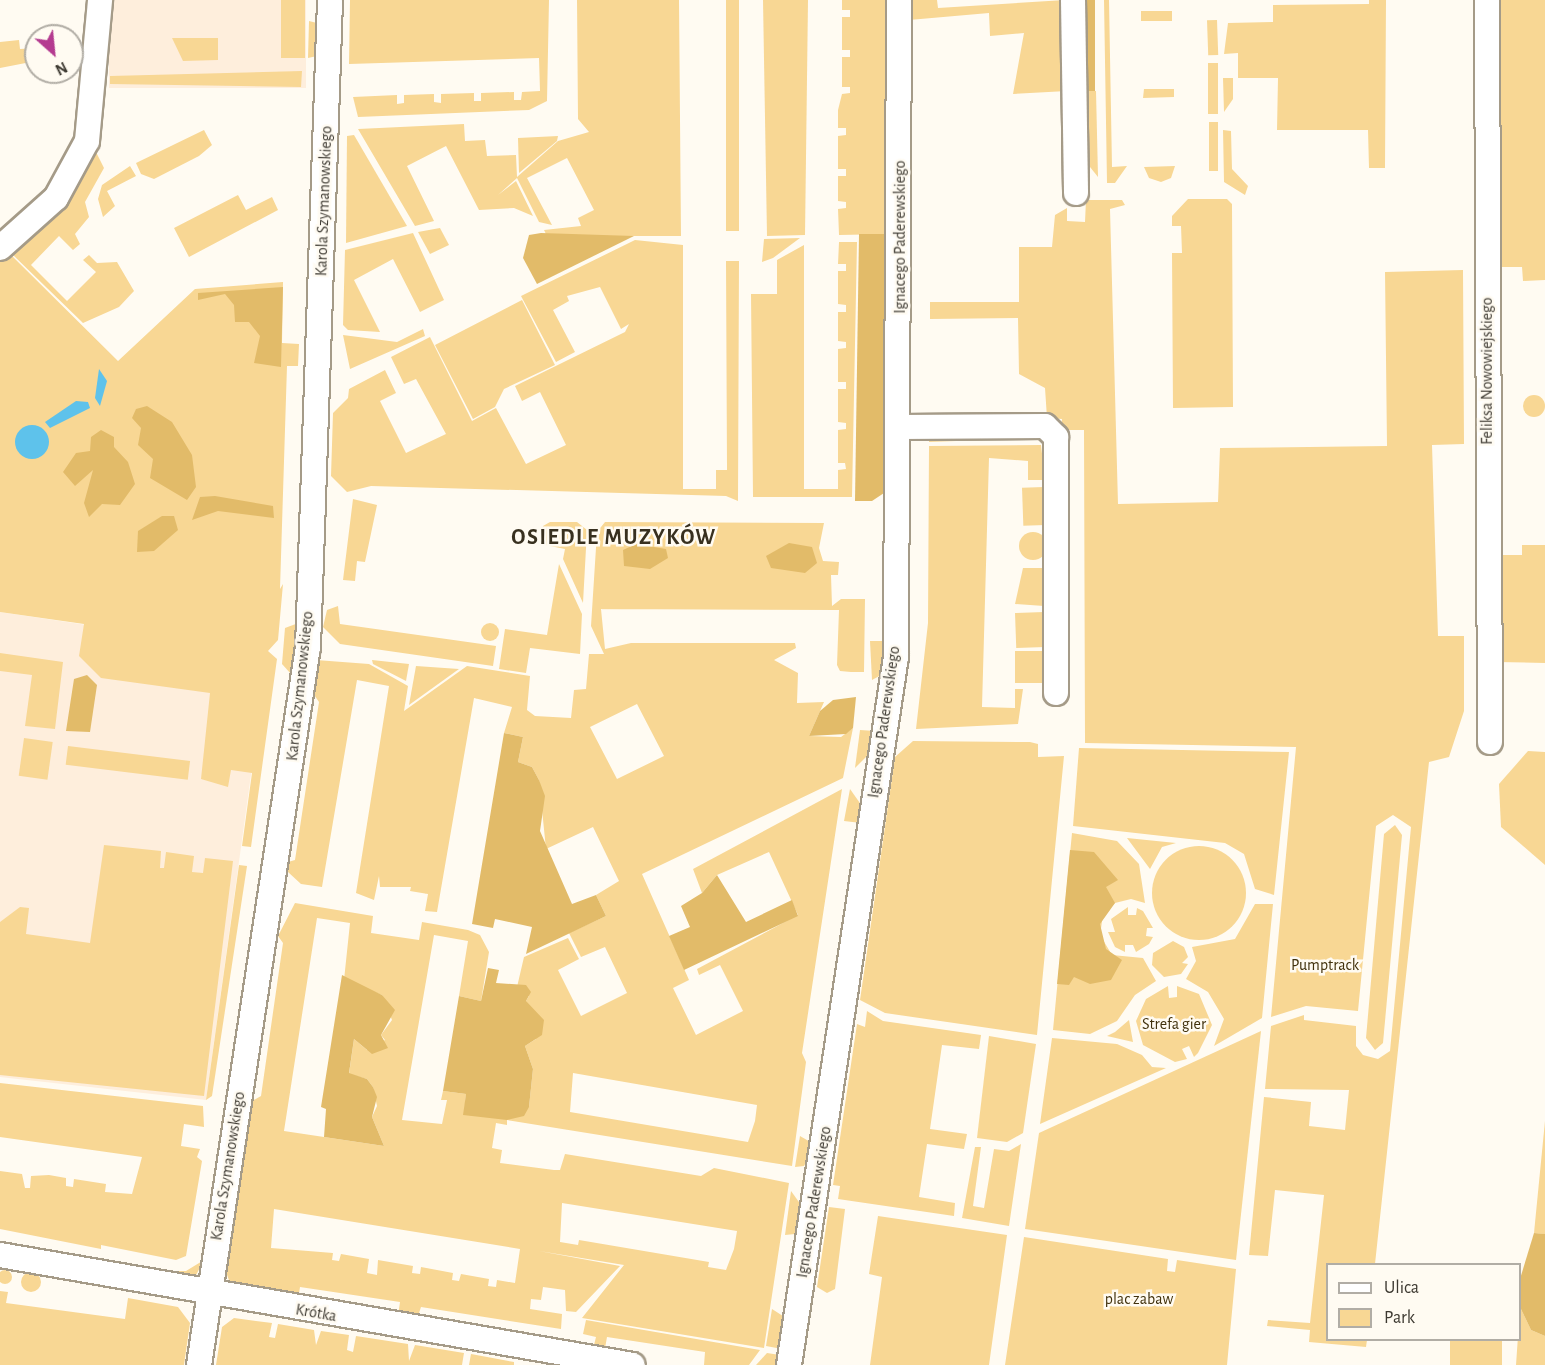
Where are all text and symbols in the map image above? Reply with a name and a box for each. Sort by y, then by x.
north arrow [24,24,84,84]
text: N [53,59,70,78]
street label: Karola Szymanowskiego [312,125,336,277]
street label: Ignacego Paderewskiego [890,160,910,314]
street label: Feliksa Nowowiejskiego [1477,297,1497,445]
district label: OSIEDLE MUZYKÓW [511,525,717,551]
street label: Karola Szymanowskiego [283,610,317,762]
street label: Ignacego Paderewskiego [864,645,904,799]
park label: Pumptrack [1291,955,1359,975]
park label: Strefa gier [1142,1014,1206,1034]
street label: Karola Szymanowskiego [207,1090,249,1242]
street label: Ignacego Paderewskiego [793,1125,835,1279]
legend [1326,1263,1521,1341]
text: Ulica [1384,1279,1419,1297]
park label: plac zabaw [1105,1289,1173,1309]
street label: Krótka [294,1300,338,1326]
text: Park [1384,1309,1415,1327]

